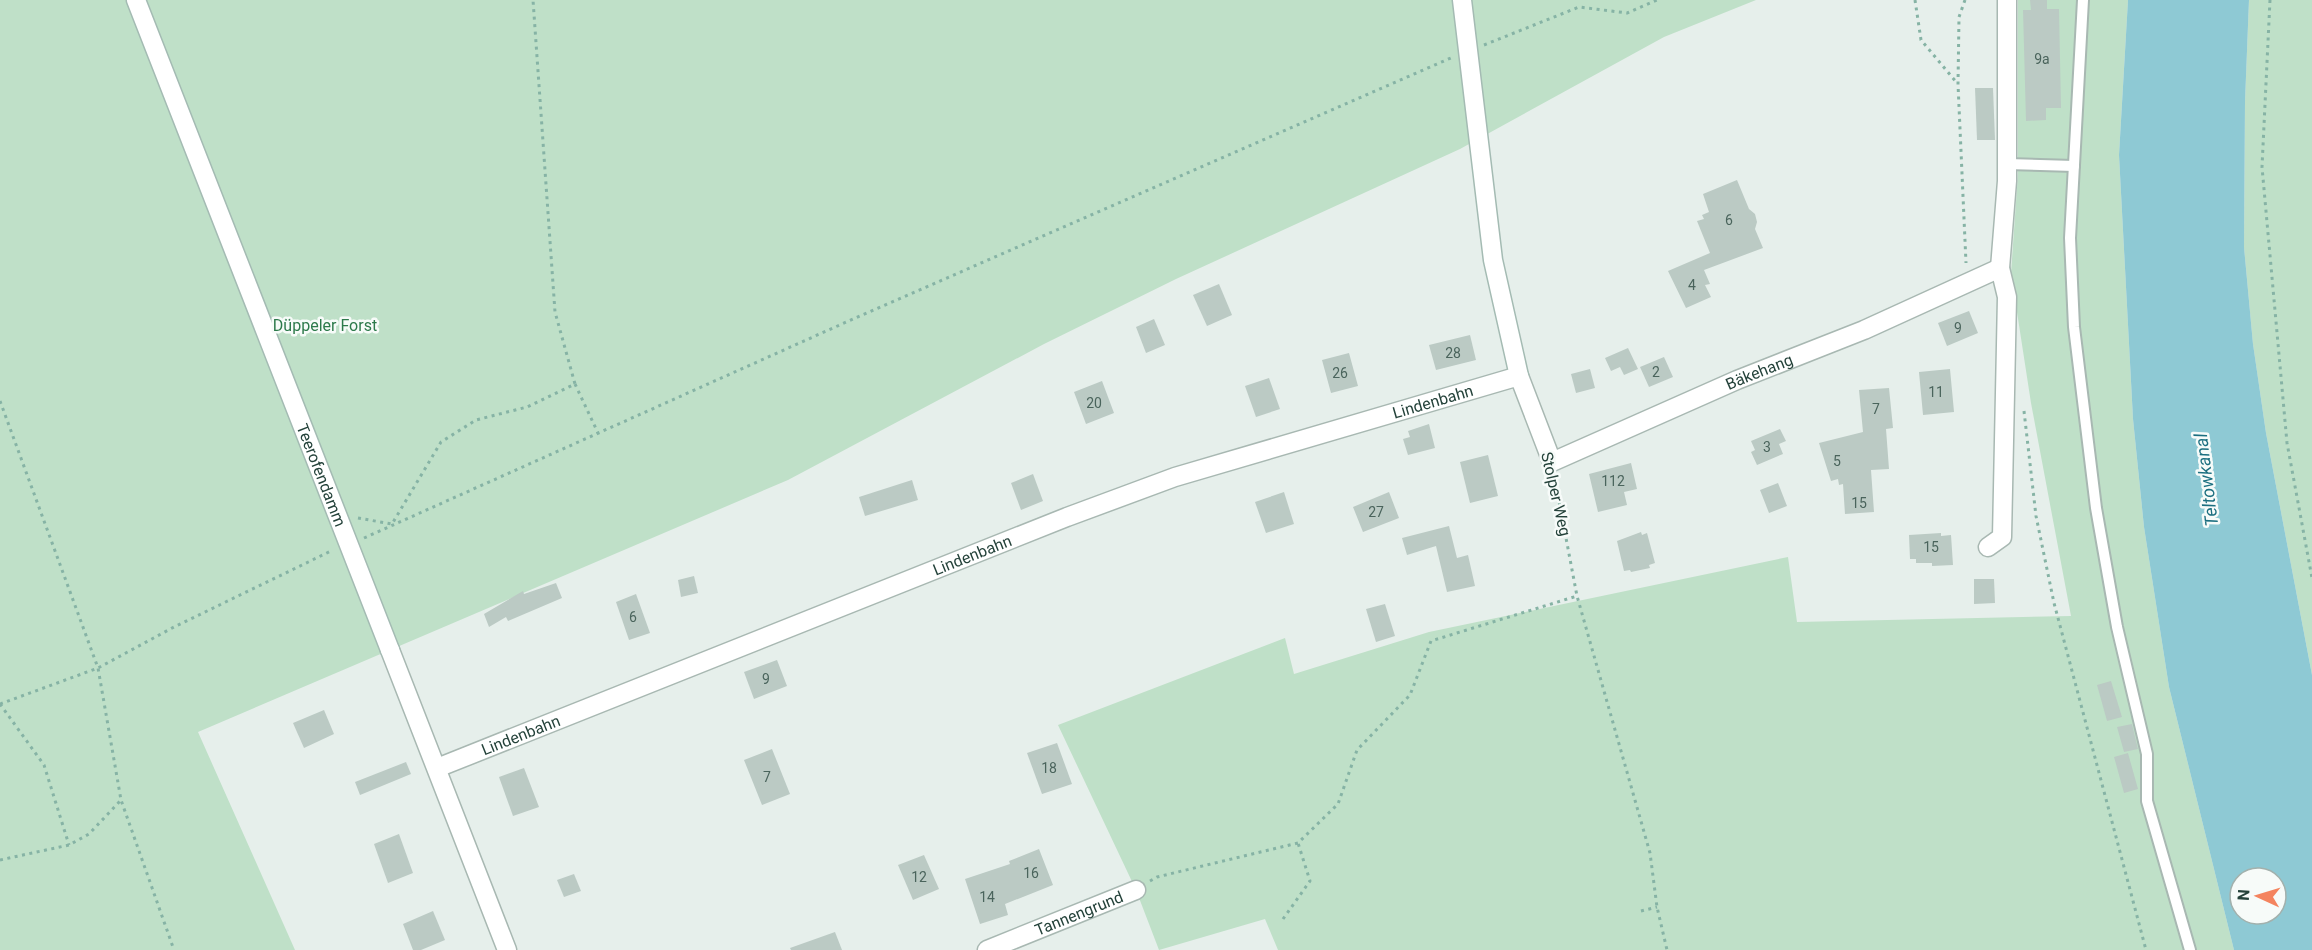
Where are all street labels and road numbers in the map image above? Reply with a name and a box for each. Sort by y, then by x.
street label: Bäkehang [1723,350,1795,393]
street label: Lindenbahn [1390,380,1475,422]
street label: Teerofendamm [293,421,350,529]
street label: Stolper Weg [1537,450,1575,538]
street label: Lindenbahn [930,531,1014,579]
street label: Lindenbahn [479,710,563,759]
street label: Tannengrund [1032,887,1126,939]

